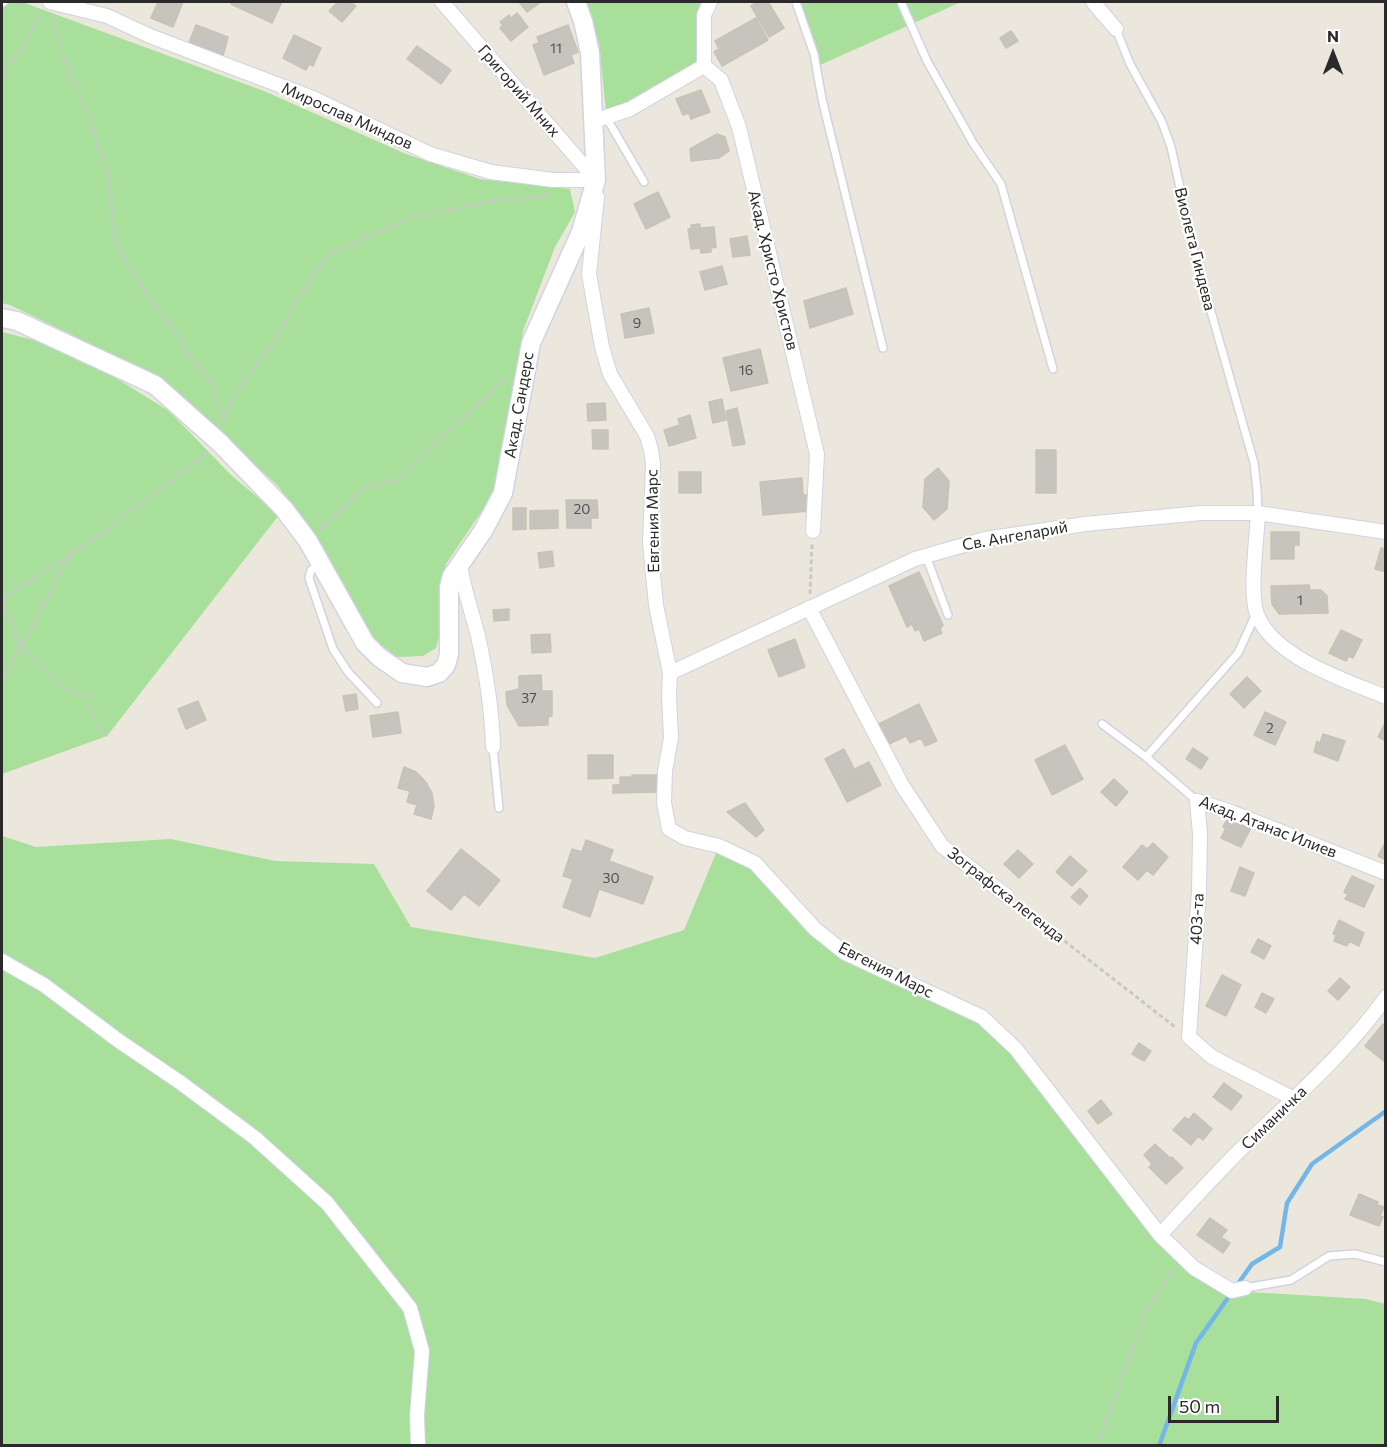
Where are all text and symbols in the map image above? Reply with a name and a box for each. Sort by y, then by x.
north arrow [1303,24,1363,84]
text: N [1327,26,1339,45]
house number: 11 [550,40,562,56]
street label: Григорий Мних [474,41,564,141]
street label: Мирослав Миндов [278,78,416,154]
street label: Виолета Гиндева [1170,185,1220,313]
street label: Акад. Христо Христов [744,188,802,352]
house number: 9 [633,315,641,331]
street label: Акад. Сандерс [500,350,538,460]
house number: 16 [739,362,753,378]
street label: Евгения Марс [642,469,664,573]
house number: 20 [574,501,590,517]
street label: Св. Ангеларий [961,517,1069,555]
house number: 1 [1297,592,1303,608]
house number: 37 [521,690,537,706]
house number: 2 [1266,720,1274,736]
street label: Акад. Атанас Илиев [1196,792,1340,862]
street label: Зографска легенда [943,843,1069,947]
house number: 30 [602,870,620,886]
street label: 403-та [1186,893,1208,945]
street label: Евгения Марс [835,938,937,1002]
street label: Симаничка [1237,1082,1311,1154]
scale bar [1171,1384,1282,1422]
text: 50 m [1179,1395,1220,1417]

